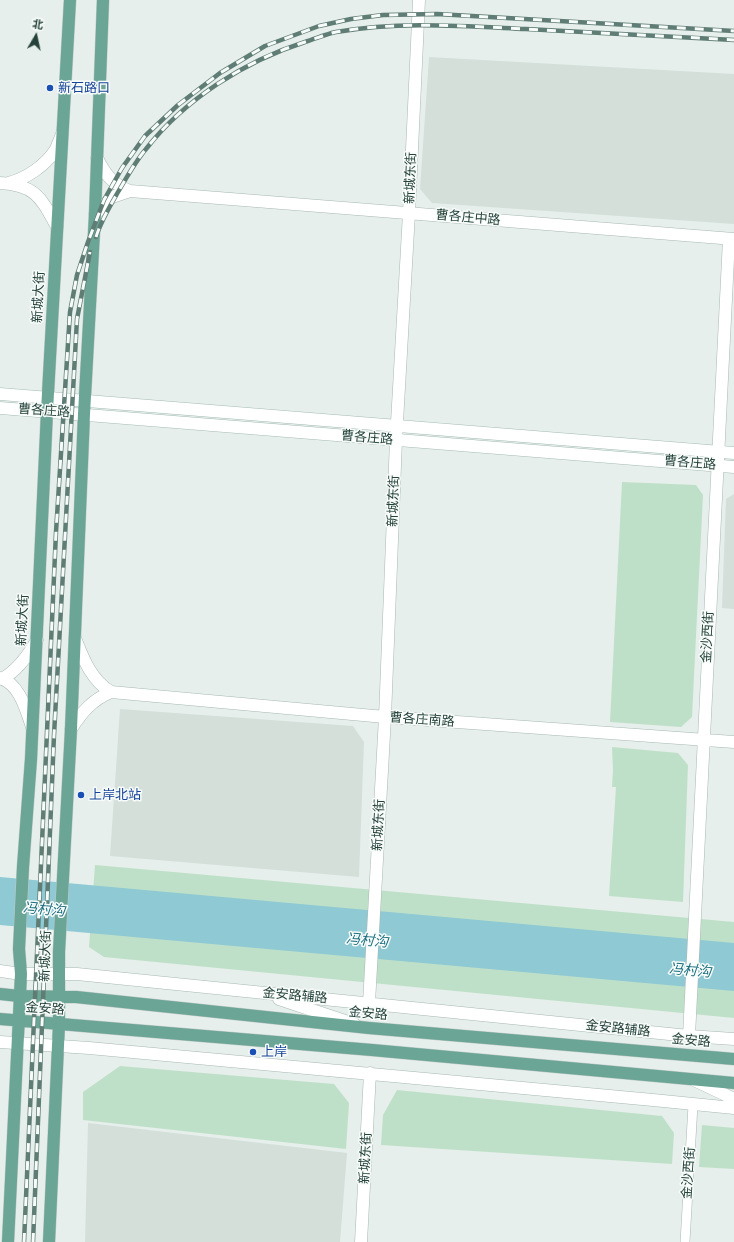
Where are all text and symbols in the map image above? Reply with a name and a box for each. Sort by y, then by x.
north arrow [16,16,56,56]
text: 北 [31,16,44,32]
place label: 新石路口 [58,80,110,96]
marker: 新石路口 [45,83,55,93]
street label: 新城东街 [402,152,420,204]
street label: 曹各庄中路 [435,207,501,229]
street label: 新城大街 [30,271,48,323]
street label: 曹各庄路 [18,401,70,421]
street label: 曹各庄路 [340,428,394,448]
street label: 曹各庄路 [663,453,717,473]
street label: 新城东街 [385,475,403,527]
street label: 新城大街 [14,594,32,646]
street label: 金沙西街 [699,611,717,663]
street label: 曹各庄南路 [389,710,455,730]
place label: 上岸北站 [89,787,141,803]
marker: 上岸北站 [76,790,86,800]
street label: 新城东街 [370,799,388,851]
water label: 冯村沟 [22,900,66,920]
street label: 新城大街 [37,930,55,982]
water label: 冯村沟 [345,931,389,951]
water label: 冯村沟 [668,961,712,981]
street label: 金安路辅路 [262,985,328,1007]
street label: 金安路 [25,1000,65,1018]
street label: 金安路 [348,1005,388,1023]
street label: 金安路辅路 [585,1018,651,1040]
street label: 金安路 [671,1032,711,1050]
place label: 上岸 [261,1044,287,1060]
marker: 上岸 [248,1047,258,1057]
street label: 新城东街 [357,1132,375,1184]
street label: 金沙西街 [679,1147,699,1199]

